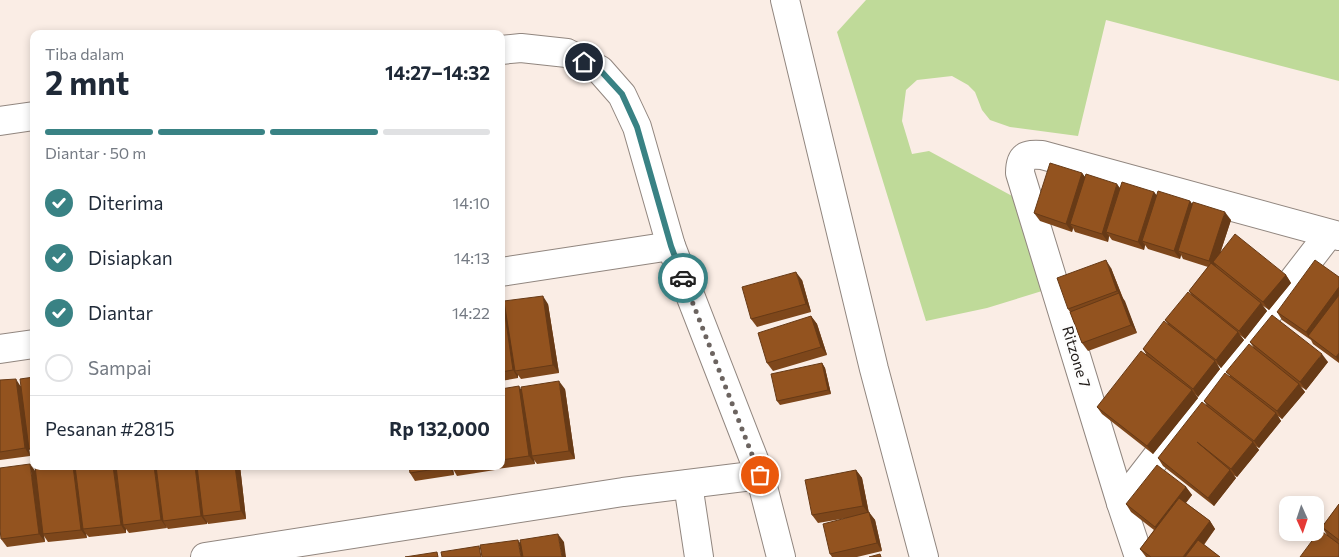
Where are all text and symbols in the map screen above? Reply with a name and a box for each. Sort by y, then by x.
pin [563,41,605,83]
text: Tiba dalam [45,44,124,63]
icon: home [570,48,598,76]
text: 14:27–14:32 [385,61,490,84]
text: 2 mnt [45,62,129,102]
text: Diantar · 50 m [45,143,146,162]
icon: check [45,189,73,217]
text: Diterima [88,191,164,214]
text: 14:10 [453,193,490,212]
icon: check [45,244,73,272]
text: Disiapkan [88,246,173,269]
text: 14:13 [454,248,490,267]
courier [658,253,708,303]
icon: car [669,264,697,292]
icon: check [45,299,73,327]
text: Diantar [88,301,153,324]
text: 14:22 [452,303,490,322]
street label: Ritzone 7 [1059,324,1095,390]
text: Sampai [88,356,152,379]
text: Pesanan #2815 [45,417,175,440]
text: Rp 132,000 [389,417,490,440]
pin [739,454,781,496]
icon: bag [746,461,774,489]
north arrow [1279,496,1324,541]
map controls [1279,496,1324,541]

